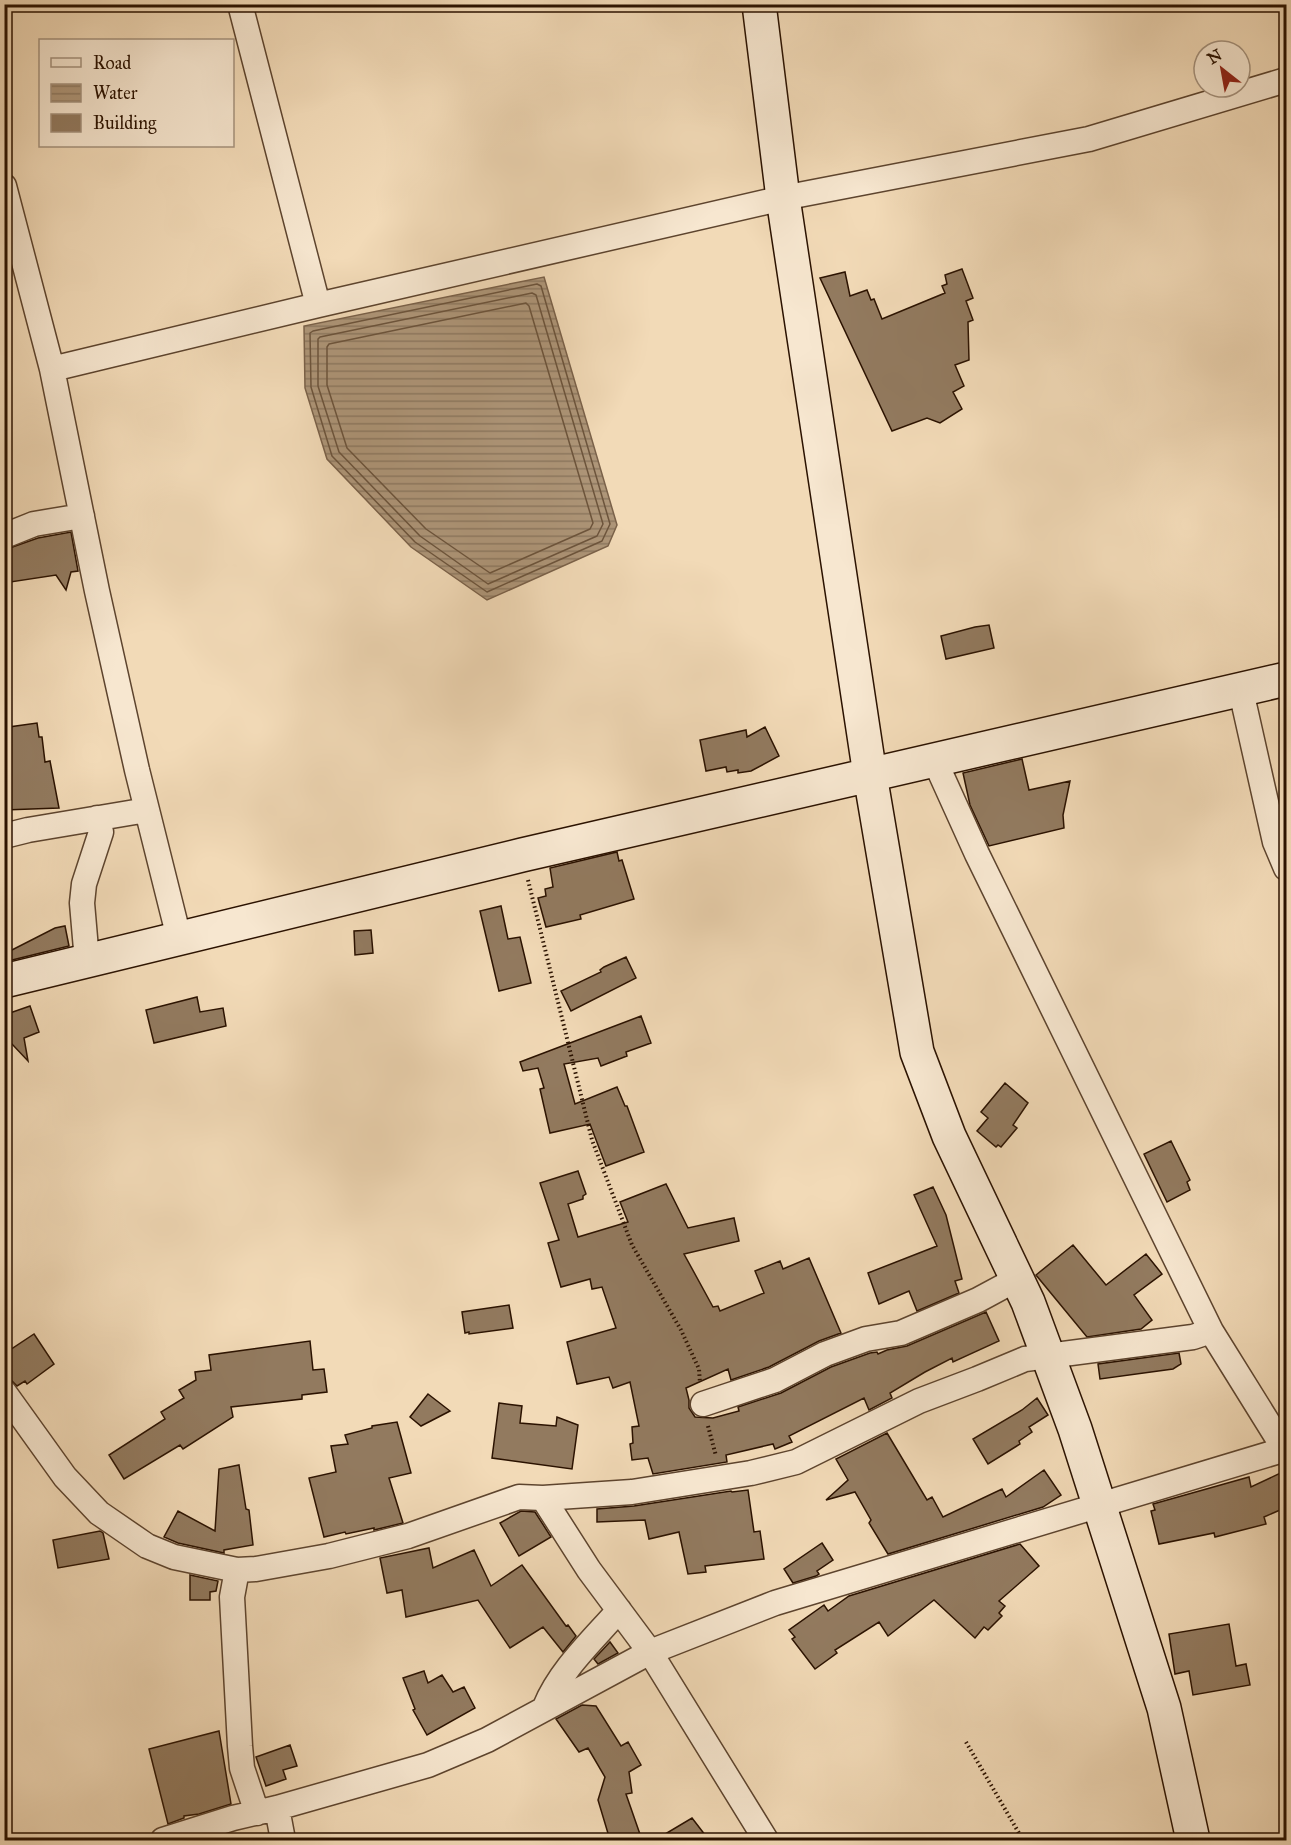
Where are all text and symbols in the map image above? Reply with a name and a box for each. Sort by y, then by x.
legend [39,39,234,147]
north arrow [1192,39,1252,99]
text: N [1204,45,1226,68]
text: Road [93,52,131,74]
text: Water [93,82,138,104]
text: Building [93,112,157,135]

